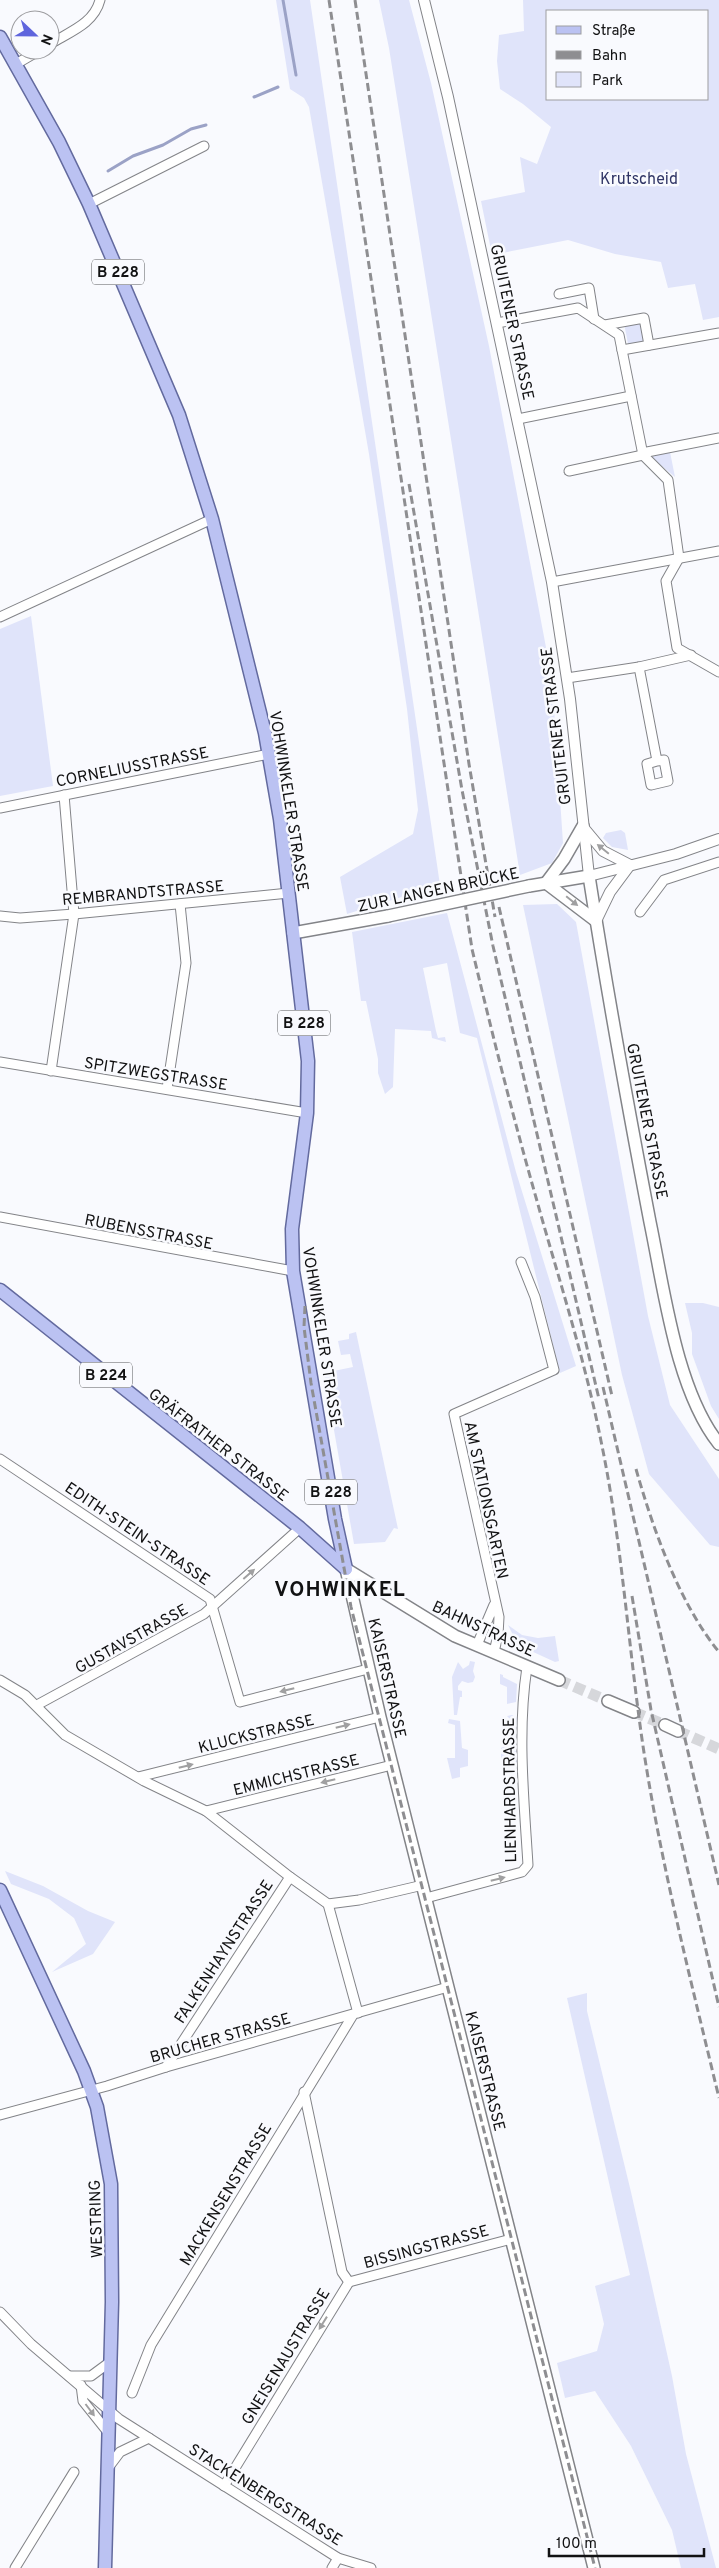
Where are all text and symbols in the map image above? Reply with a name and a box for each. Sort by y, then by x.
north arrow [10,10,60,60]
legend [546,10,709,100]
text: Straße [592,22,636,41]
text: N [36,31,55,47]
text: Bahn [592,47,627,66]
text: Park [592,72,623,91]
park label: Krutscheid [600,170,678,190]
street label: GRUITENER STRASSE [485,243,537,402]
road number: B 228 [92,260,144,284]
street label: GRUITENER STRASSE [537,646,577,806]
street label: VOHWINKELER STRASSE [264,710,312,893]
street label: CORNELIUSSTRASSE [54,743,210,793]
one-way arrow [597,844,610,855]
street label: ZUR LANGEN BRÜCKE [355,862,521,918]
street label: REMBRANDTSTRASSE [61,877,225,911]
one-way arrow [565,896,578,907]
road number: B 228 [278,1010,330,1036]
street label: GRUITENER STRASSE [621,1041,671,1201]
street label: SPITZWEGSTRASSE [82,1054,229,1096]
street label: RUBENSSTRASSE [83,1211,215,1255]
street label: VOHWINKELER STRASSE [297,1246,345,1429]
road number: B 224 [80,1362,132,1388]
street label: GRÄFRATHER STRASSE [144,1384,292,1507]
street label: AM STATIONSGARTEN [459,1420,512,1581]
street label: EDITH-STEIN-STRASSE [60,1479,213,1591]
road number: B 228 [305,1480,357,1504]
one-way arrow [242,1568,254,1580]
district label: VOHWINKEL [274,1577,406,1604]
street label: BAHNSTRASSE [429,1597,538,1662]
street label: GUSTAVSTRASSE [72,1600,192,1679]
street label: KAISERSTRASSE [362,1616,410,1741]
one-way arrow [280,1686,295,1694]
street label: KLUCKSTRASSE [196,1711,316,1759]
street label: LIENHARDSTRASSE [500,1717,522,1863]
one-way arrow [336,1722,351,1730]
street label: EMMICHSTRASSE [231,1751,362,1801]
one-way arrow [178,1761,193,1769]
one-way arrow [321,1777,336,1785]
one-way arrow [490,1874,505,1882]
street label: FALKENHAYNSTRASSE [171,1877,279,2028]
street label: BRUCHER STRASSE [148,2009,293,2069]
street label: KAISERSTRASSE [459,2009,509,2134]
street label: MACKENSENSTRASSE [176,2120,277,2270]
street label: WESTRING [86,2179,108,2259]
street label: BISSINGSTRASSE [362,2222,491,2274]
street label: GNEISENAUSTRASSE [238,2285,335,2429]
one-way arrow [319,2317,328,2330]
one-way arrow [85,2403,95,2417]
street label: STACKENBERGSTRASSE [184,2440,346,2551]
scale bar [549,2526,704,2558]
text: 100 m [556,2535,597,2554]

